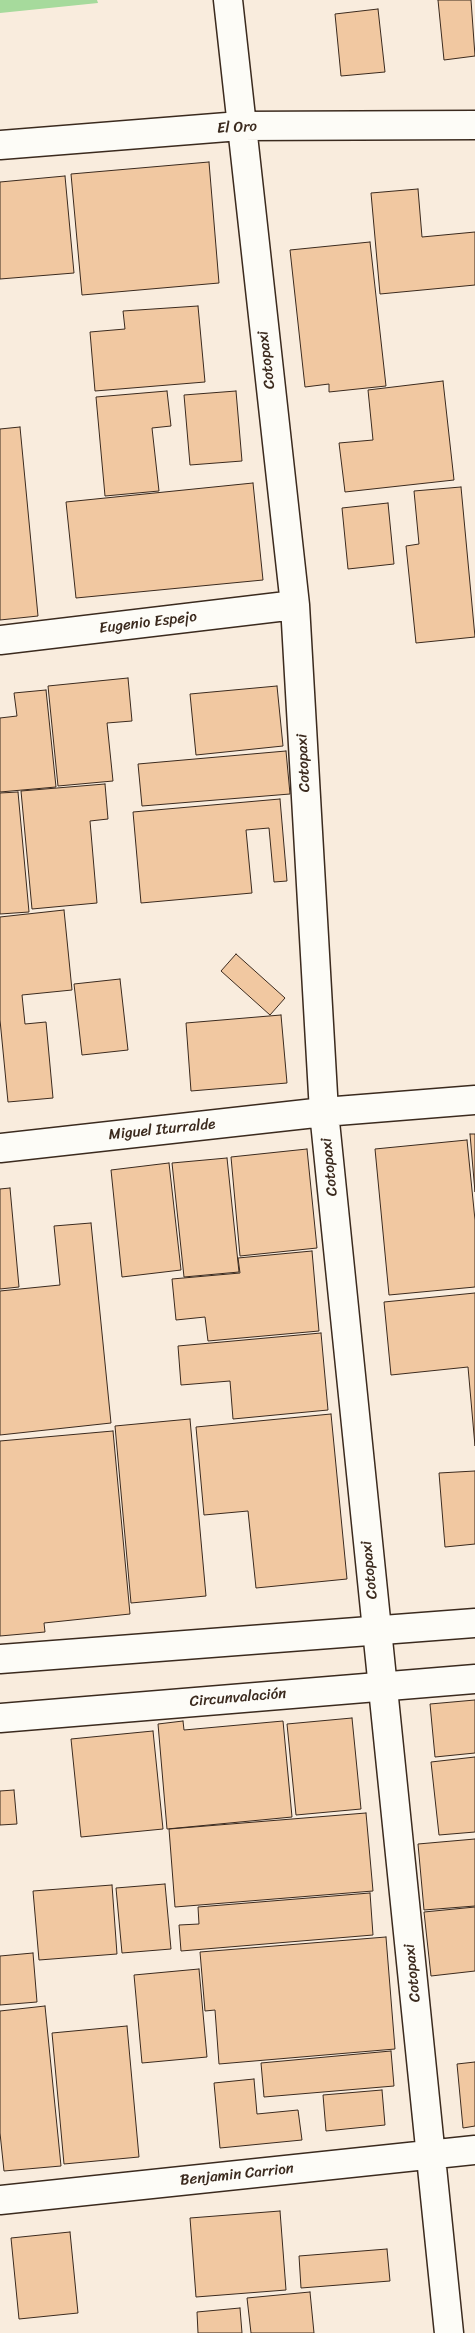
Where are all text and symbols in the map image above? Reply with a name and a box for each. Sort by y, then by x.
street label: El Oro [217,118,257,138]
street label: Cotopaxi [255,330,279,390]
street label: Eugenio Espejo [98,608,198,638]
street label: Cotopaxi [293,733,315,793]
street label: Miguel Iturralde [108,1115,216,1145]
street label: Cotopaxi [318,1137,342,1197]
street label: Cotopaxi [358,1540,382,1600]
street label: Circunvalación [189,1685,287,1711]
street label: Cotopaxi [401,1943,425,2003]
street label: Benjamin Carrion [179,2160,295,2190]

